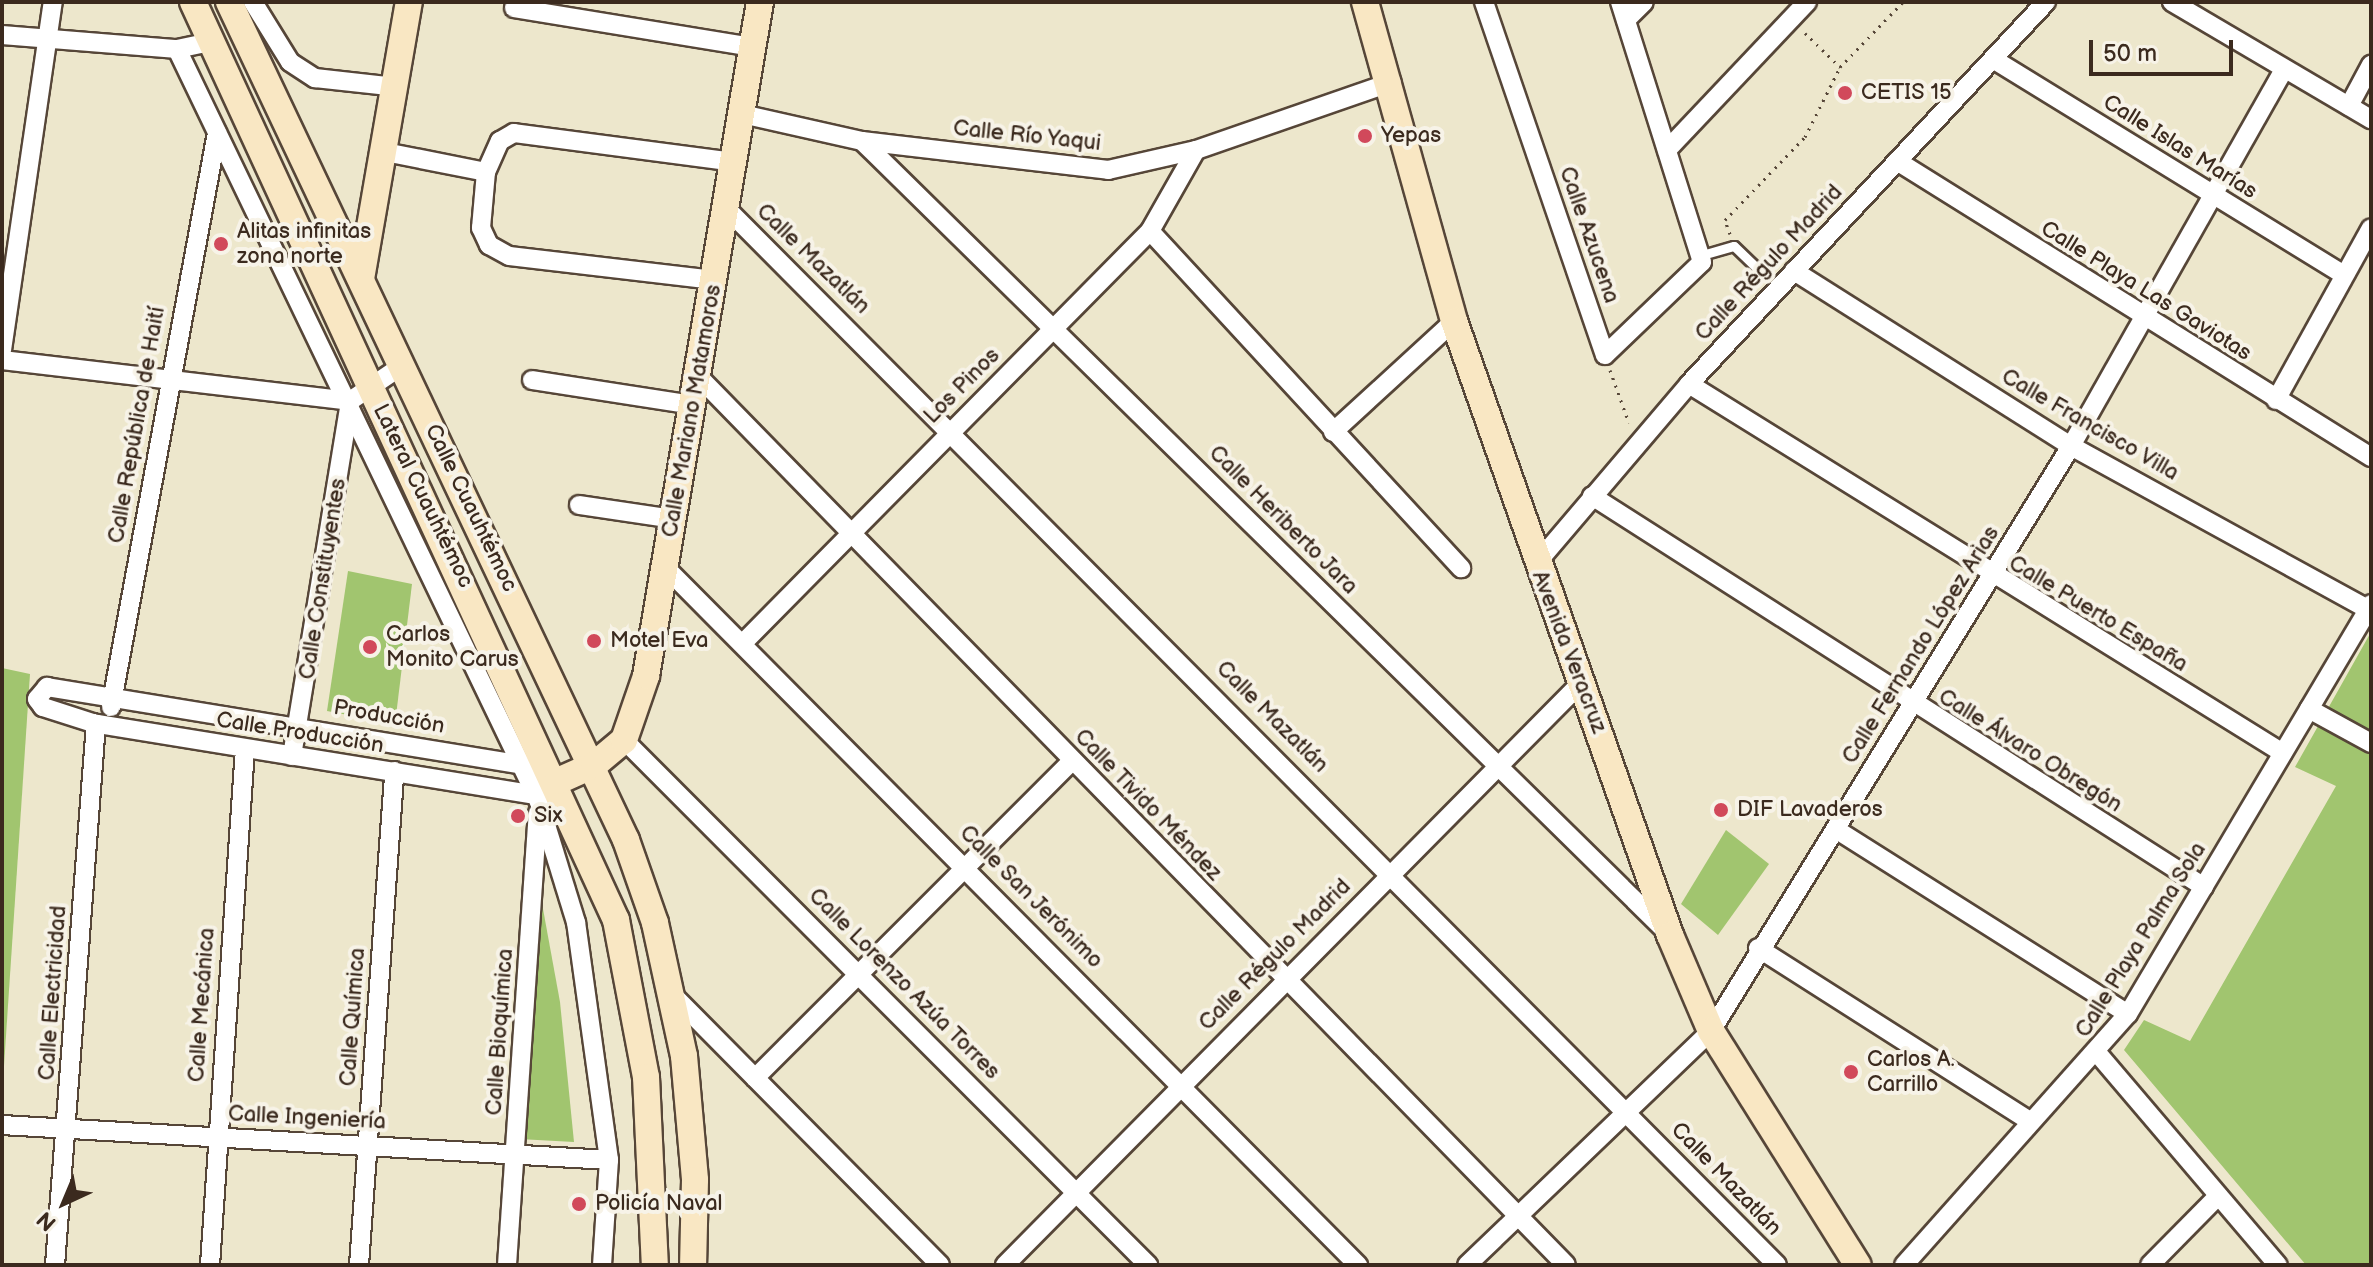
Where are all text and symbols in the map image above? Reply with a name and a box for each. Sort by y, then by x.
scale bar [2093,24,2237,74]
text: 50 m [2103,39,2157,68]
place label: CETIS 15 [1861,80,1952,106]
marker: CETIS 15 [1836,84,1854,102]
street label: Calle Islas Marías [2098,89,2262,205]
street label: Calle Río Yaqui [951,115,1103,157]
place label: Yepas [1381,123,1441,149]
marker: Yepas [1356,127,1374,145]
street label: Calle Azucena [1553,163,1625,307]
street label: Calle Régulo Madrid [1690,180,1848,346]
street label: Calle Mazatlán [751,198,875,320]
street label: Calle Playa Las Gaviotas [2036,215,2256,367]
place label: Alitas infinitas zona norte [237,218,371,270]
marker: Alitas infinitas zona norte [212,235,230,253]
street label: Calle Mariano Matamoros [657,283,727,539]
street label: Calle República de Haití [103,305,171,545]
street label: Los Pinos [919,343,1005,429]
street label: Calle Francisco Villa [1996,363,2184,487]
street label: Lateral Cuauhtémoc [367,400,479,592]
street label: Calle Cuauhtémoc [419,420,523,596]
street label: Calle Heriberto Jara [1203,440,1363,600]
street label: Calle Constituyentes [294,477,352,681]
street label: Calle Fernando López Arias [1837,521,2005,769]
street label: Calle Puerto España [2004,550,2192,678]
street label: Avenida Veracruz [1526,567,1612,737]
place label: Carlos Monito Carus [386,621,519,672]
place label: Motel Eva [610,628,708,654]
marker: Motel Eva [585,632,603,650]
marker: Carlos Monito Carus [361,638,379,656]
street label: Calle Mazatlán [1211,656,1333,778]
street label: Calle Álvaro Obregón [1933,684,2127,818]
street label: Producción [331,694,447,740]
street label: Calle Producción [215,707,385,759]
street label: Calle Tivido Méndez [1069,724,1227,886]
place label: DIF Lavaderos [1737,797,1883,823]
marker: DIF Lavaderos [1712,801,1730,819]
place label: Six [534,803,563,829]
marker: Six [509,807,527,825]
street label: Calle San Jerónimo [953,819,1109,975]
street label: Calle Playa Palma Sola [2070,837,2212,1043]
street label: Calle Régulo Madrid [1194,874,1356,1036]
street label: Calle Lorenzo Azúa Torres [803,883,1005,1085]
street label: Calle Electricidad [34,905,72,1081]
street label: Calle Mecánica [183,927,221,1083]
street label: Calle Química [335,947,371,1087]
street label: Calle Bioquímica [481,948,519,1116]
place label: Carlos A. Carrillo [1867,1046,1955,1098]
marker: Carlos A. Carrillo [1842,1063,1860,1081]
street label: Calle Ingeniería [227,1101,387,1135]
street label: Calle Mazatlán [1665,1117,1787,1241]
north arrow [24,1163,104,1243]
place label: Policía Naval [595,1191,722,1217]
marker: Policía Naval [570,1195,588,1213]
text: N [32,1205,62,1236]

